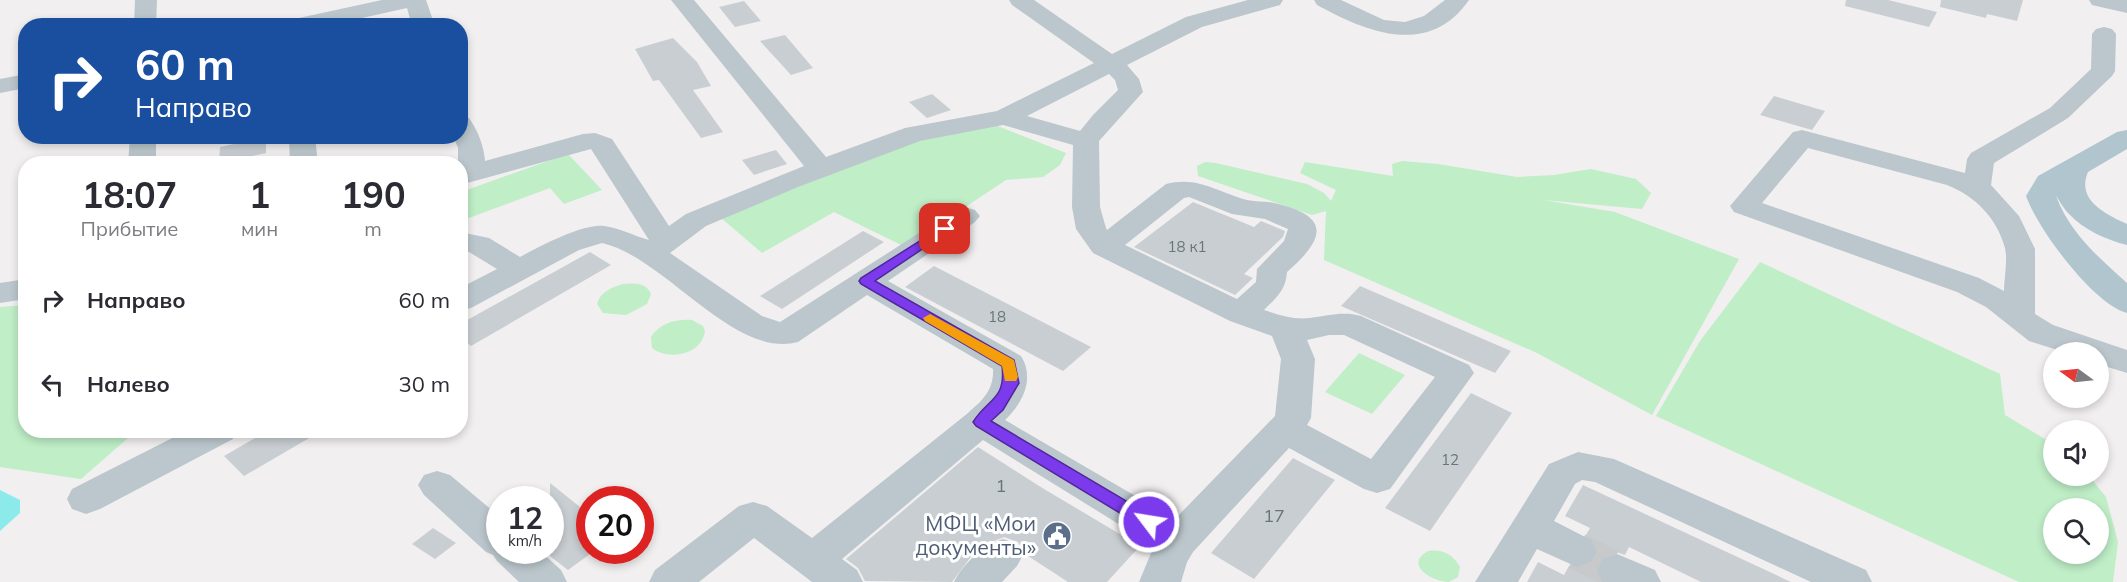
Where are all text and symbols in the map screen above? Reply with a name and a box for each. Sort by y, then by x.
text: 60 m [135,38,235,91]
icon: right [36,42,114,120]
text: Направо [135,90,252,124]
text: 18:07 [82,172,177,217]
text: 1 [249,172,270,217]
text: 190 [341,172,406,217]
pin [919,203,970,254]
icon: arrive [928,212,961,245]
text: Прибытие [80,216,178,241]
text: мин [241,216,278,241]
text: m [364,216,382,241]
house number: 18 к1 [1168,237,1207,256]
icon: right [36,284,69,317]
text: Направо [87,286,185,314]
text: 60 m [399,286,450,314]
house number: 18 [988,307,1006,326]
north arrow [2043,342,2109,408]
map controls [2043,342,2109,564]
icon: left [36,368,69,401]
text: Налево [87,370,170,398]
text: 30 m [399,370,450,398]
button: sound [2043,420,2109,486]
house number: 12 [1441,450,1459,469]
house number: 1 [996,474,1006,497]
speed limit sign: 20 [576,486,654,564]
position arrow [1117,490,1181,554]
button: search [2043,498,2109,564]
text: 12 [507,499,543,537]
house number: 17 [1263,504,1285,527]
place label: МФЦ «Мои документы» [916,510,1036,560]
public building icon: МФЦ «Мои документы» [1041,520,1073,552]
text: km/h [508,531,542,550]

